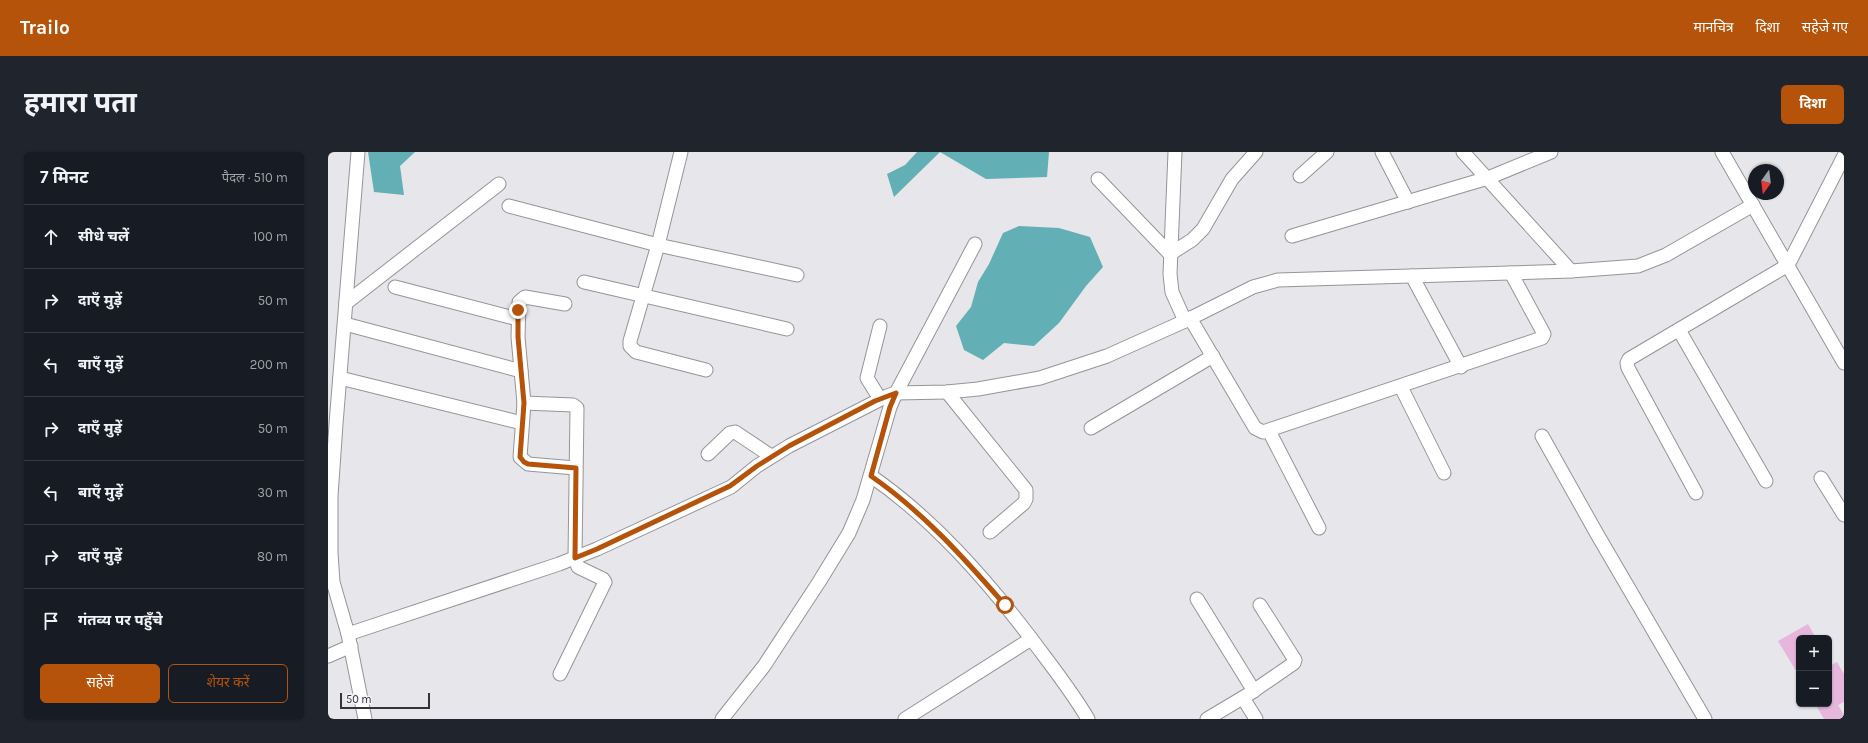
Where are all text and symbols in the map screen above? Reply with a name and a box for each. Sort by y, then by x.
text: Trailo [20,17,70,39]
text: मानचित्र [1694,19,1734,36]
text: दिशा [1756,19,1780,36]
text: सहेजे गए [1802,19,1848,36]
button: दिशा [1781,85,1844,124]
text: हमारा पता [24,86,137,119]
north arrow [1748,164,1784,200]
text: 7 मिनट [40,167,88,187]
text: पैदल · 510 m [222,170,288,185]
icon: ahead [40,226,62,248]
text: सीधे चलें [78,227,129,245]
text: 100 m [253,229,288,244]
icon: right [40,290,62,312]
text: दाएँ मुड़ें [78,291,122,309]
text: 50 m [258,293,288,308]
route end [509,301,527,319]
icon: left [40,354,62,376]
text: बाएँ मुड़ें [78,355,123,373]
text: 200 m [250,357,288,372]
icon: right [40,418,62,440]
text: दाएँ मुड़ें [78,419,122,437]
text: 50 m [258,421,288,436]
icon: left [40,482,62,504]
text: बाएँ मुड़ें [78,483,123,501]
text: 30 m [257,485,288,500]
icon: right [40,546,62,568]
text: दाएँ मुड़ें [78,547,122,565]
text: 80 m [257,549,288,564]
route start [996,596,1014,614]
icon: arrive [40,610,62,632]
text: गंतव्य पर पहुँचे [78,611,163,629]
map controls [1796,635,1832,707]
button: + [1796,635,1832,671]
button: सहेजें [40,664,160,703]
button: शेयर करें [168,664,288,703]
button: − [1796,671,1832,707]
scale bar [340,691,430,710]
text: 50 m [346,693,372,706]

